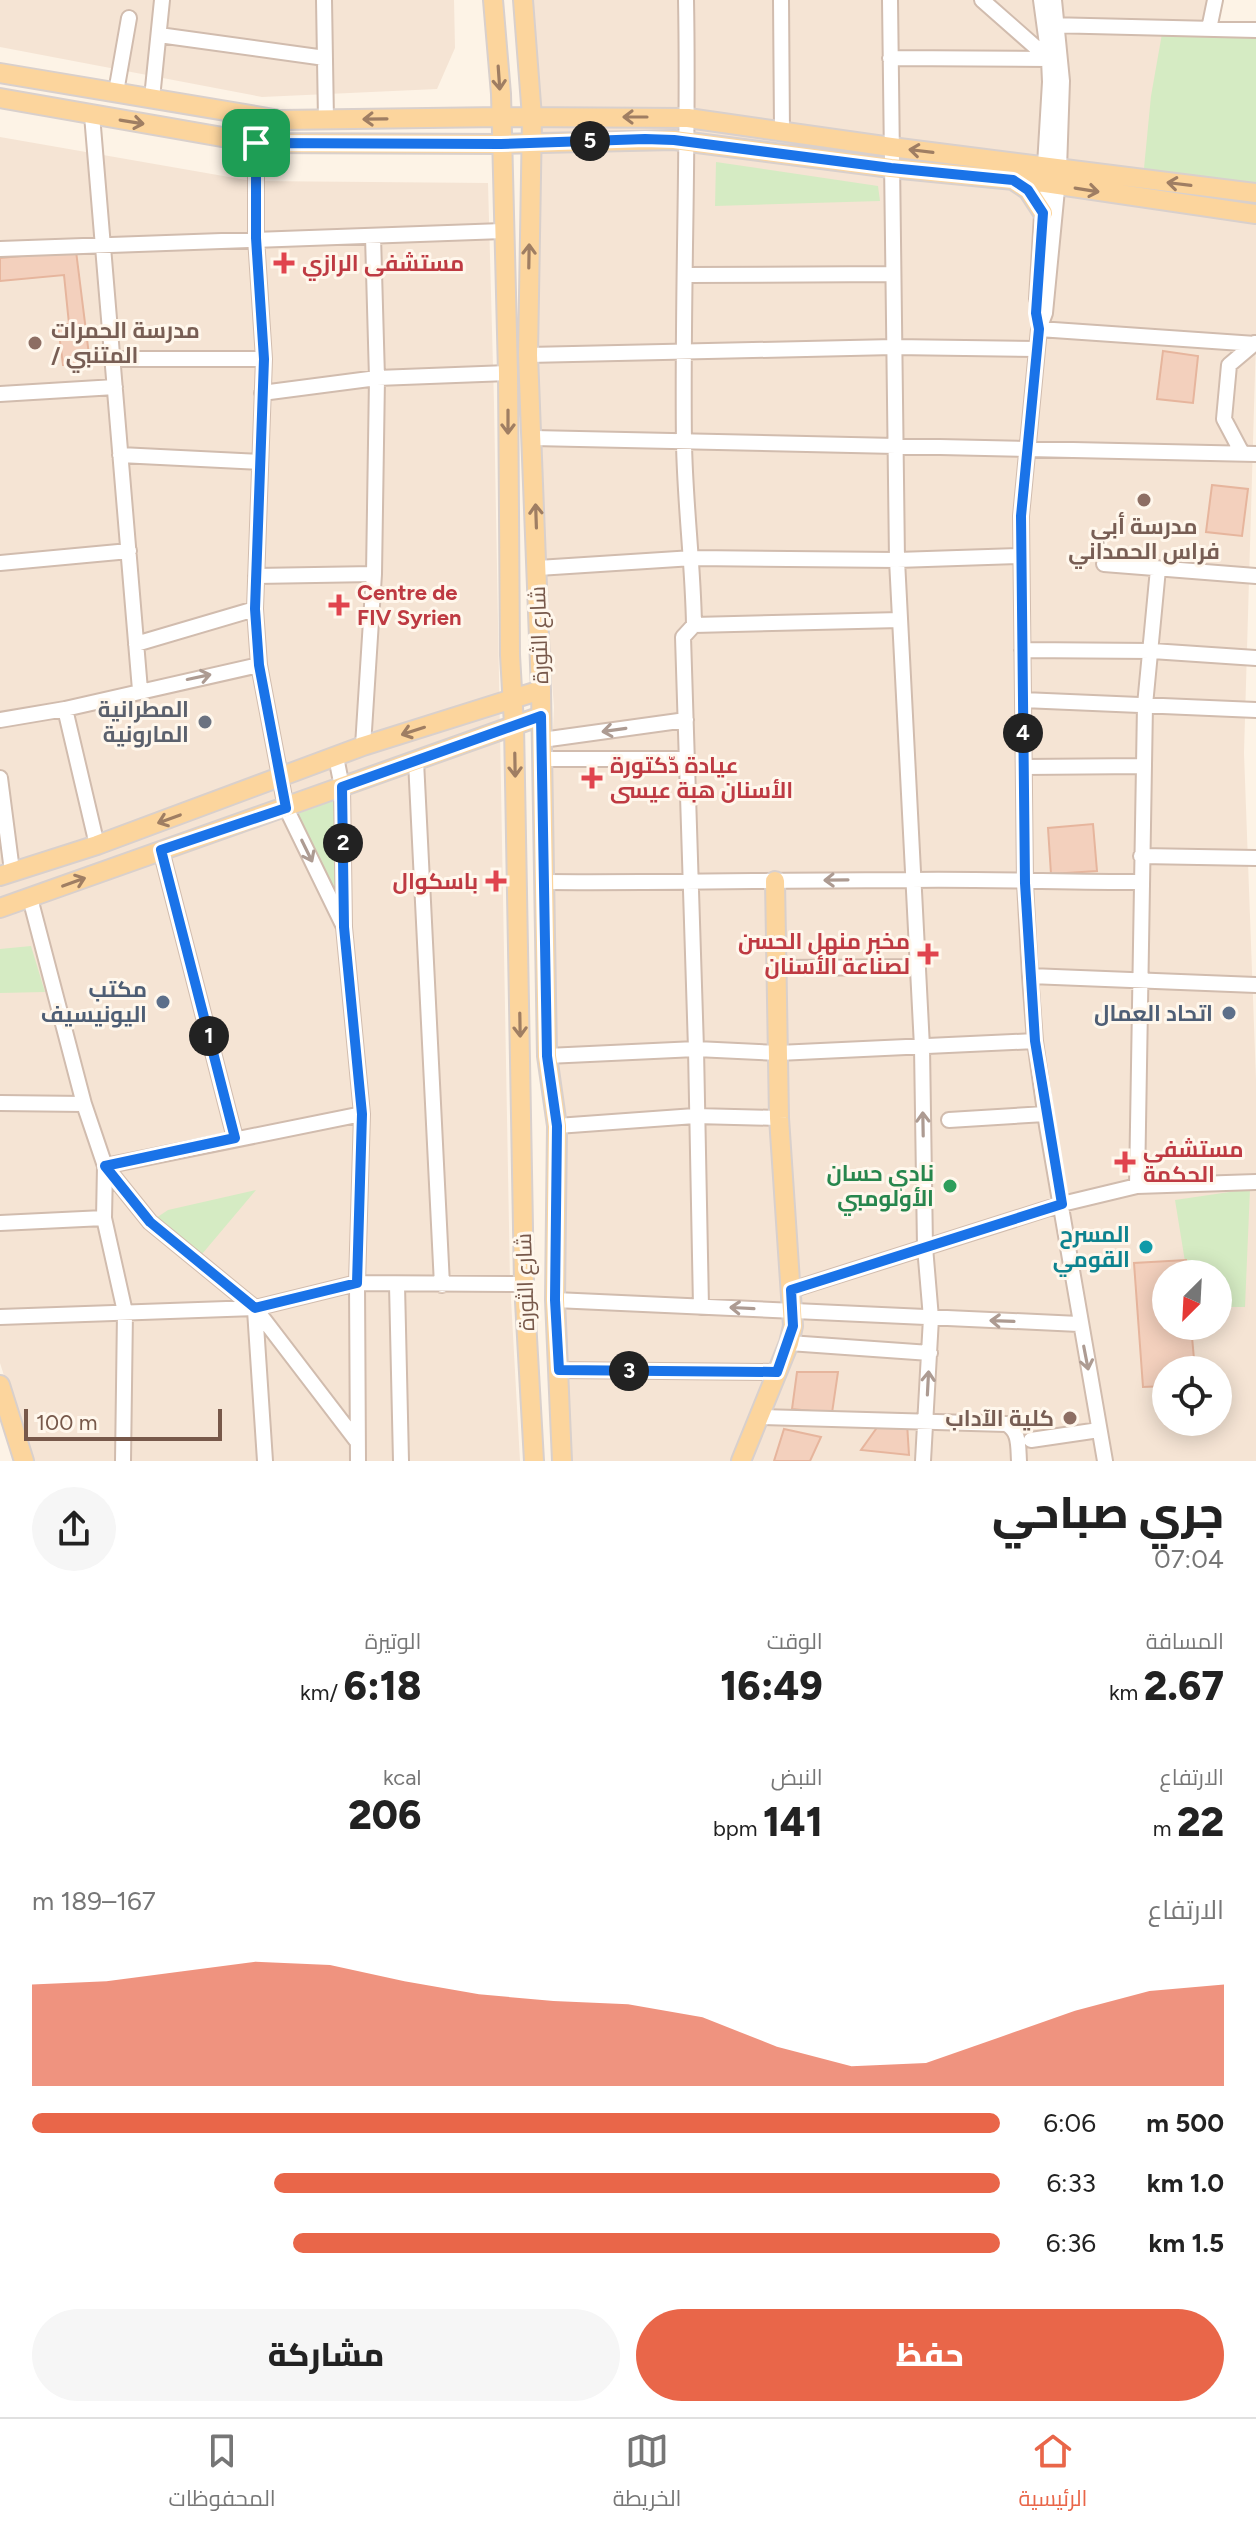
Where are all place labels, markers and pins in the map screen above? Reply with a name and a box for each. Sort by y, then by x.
pin [222,109,290,177]
pin: 5 [570,121,610,161]
place label: مستشفى الرازي [302,250,464,281]
marker: مستشفى الرازي [273,252,295,274]
place label: مدرسة الحمرات / المتنبي [51,317,200,373]
marker: مدرسة الحمرات / المتنبي [26,334,44,352]
marker: مدرسة أبي فراس الحمداني [1135,491,1153,509]
place label: مدرسة أبي فراس الحمداني [1068,512,1220,569]
place label: Centre de FIV Syrien [357,579,461,631]
marker: Centre de FIV Syrien [328,594,350,616]
place label: المطرانية المارونية [98,696,189,748]
marker: المطرانية المارونية [196,713,214,731]
pin: 4 [1003,713,1043,753]
place label: عيادة دّكتورة الأسنان هبة عيسى [610,752,793,804]
marker: عيادة دّكتورة الأسنان هبة عيسى [581,767,603,789]
pin: 2 [323,823,363,863]
place label: باسكوال [393,868,478,895]
marker: باسكوال [485,870,507,892]
place label: مخبر منهل الحسن لصناعة الأسنان [738,928,910,980]
marker: مخبر منهل الحسن لصناعة الأسنان [917,943,939,965]
place label: مكتب اليونيسيف [41,976,147,1028]
marker: مكتب اليونيسيف [154,993,172,1011]
place label: اتحاد العمال [1094,1000,1213,1027]
marker: اتحاد العمال [1220,1004,1238,1022]
pin: 1 [189,1016,229,1056]
place label: مستشفى الحكمة [1143,1136,1243,1188]
marker: مستشفى الحكمة [1114,1151,1136,1173]
place label: نادي حسان الأولومبي [826,1160,934,1216]
marker: نادي حسان الأولومبي [941,1177,959,1195]
place label: المسرح القومي [1053,1221,1130,1277]
marker: المسرح القومي [1137,1238,1155,1256]
pin: 3 [609,1351,649,1391]
place label: كلية الآداب [945,1405,1054,1432]
marker: كلية الآداب [1061,1409,1079,1427]

